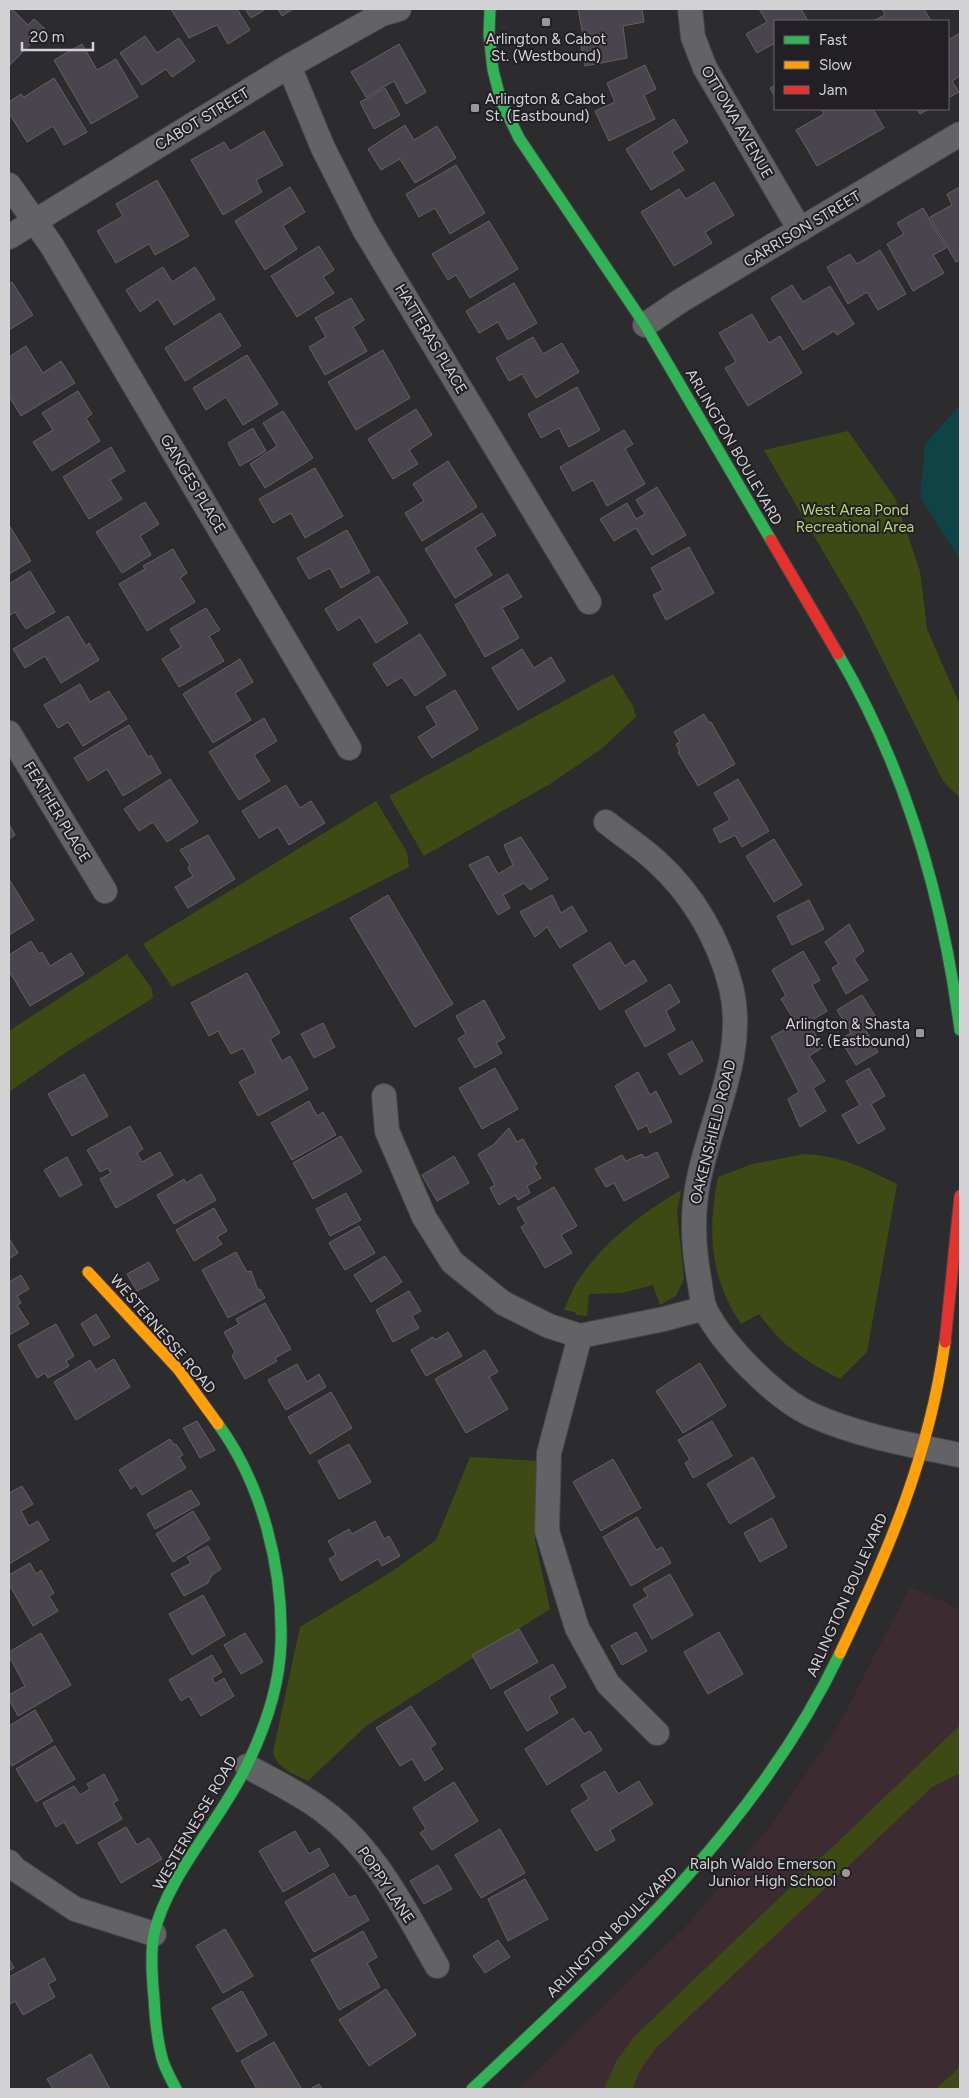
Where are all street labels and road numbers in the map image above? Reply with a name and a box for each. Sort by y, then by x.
street label: OTTOWA AVENUE [697,62,777,182]
street label: CABOT STREET [152,83,253,154]
street label: GARRISON STREET [740,187,864,271]
street label: HATTERAS PLACE [391,281,471,397]
street label: ARLINGTON BOULEVARD [682,366,786,528]
street label: GANGES PLACE [156,431,230,537]
street label: FEATHER PLACE [20,758,94,866]
street label: OAKENSHIELD ROAD [686,1058,740,1206]
street label: WESTERNESSE ROAD [106,1271,220,1397]
street label: ARLINGTON BOULEVARD [803,1510,891,1680]
street label: WESTERNESSE ROAD [149,1753,241,1893]
street label: POPPY LANE [354,1843,418,1927]
street label: ARLINGTON BOULEVARD [543,1863,681,2001]

